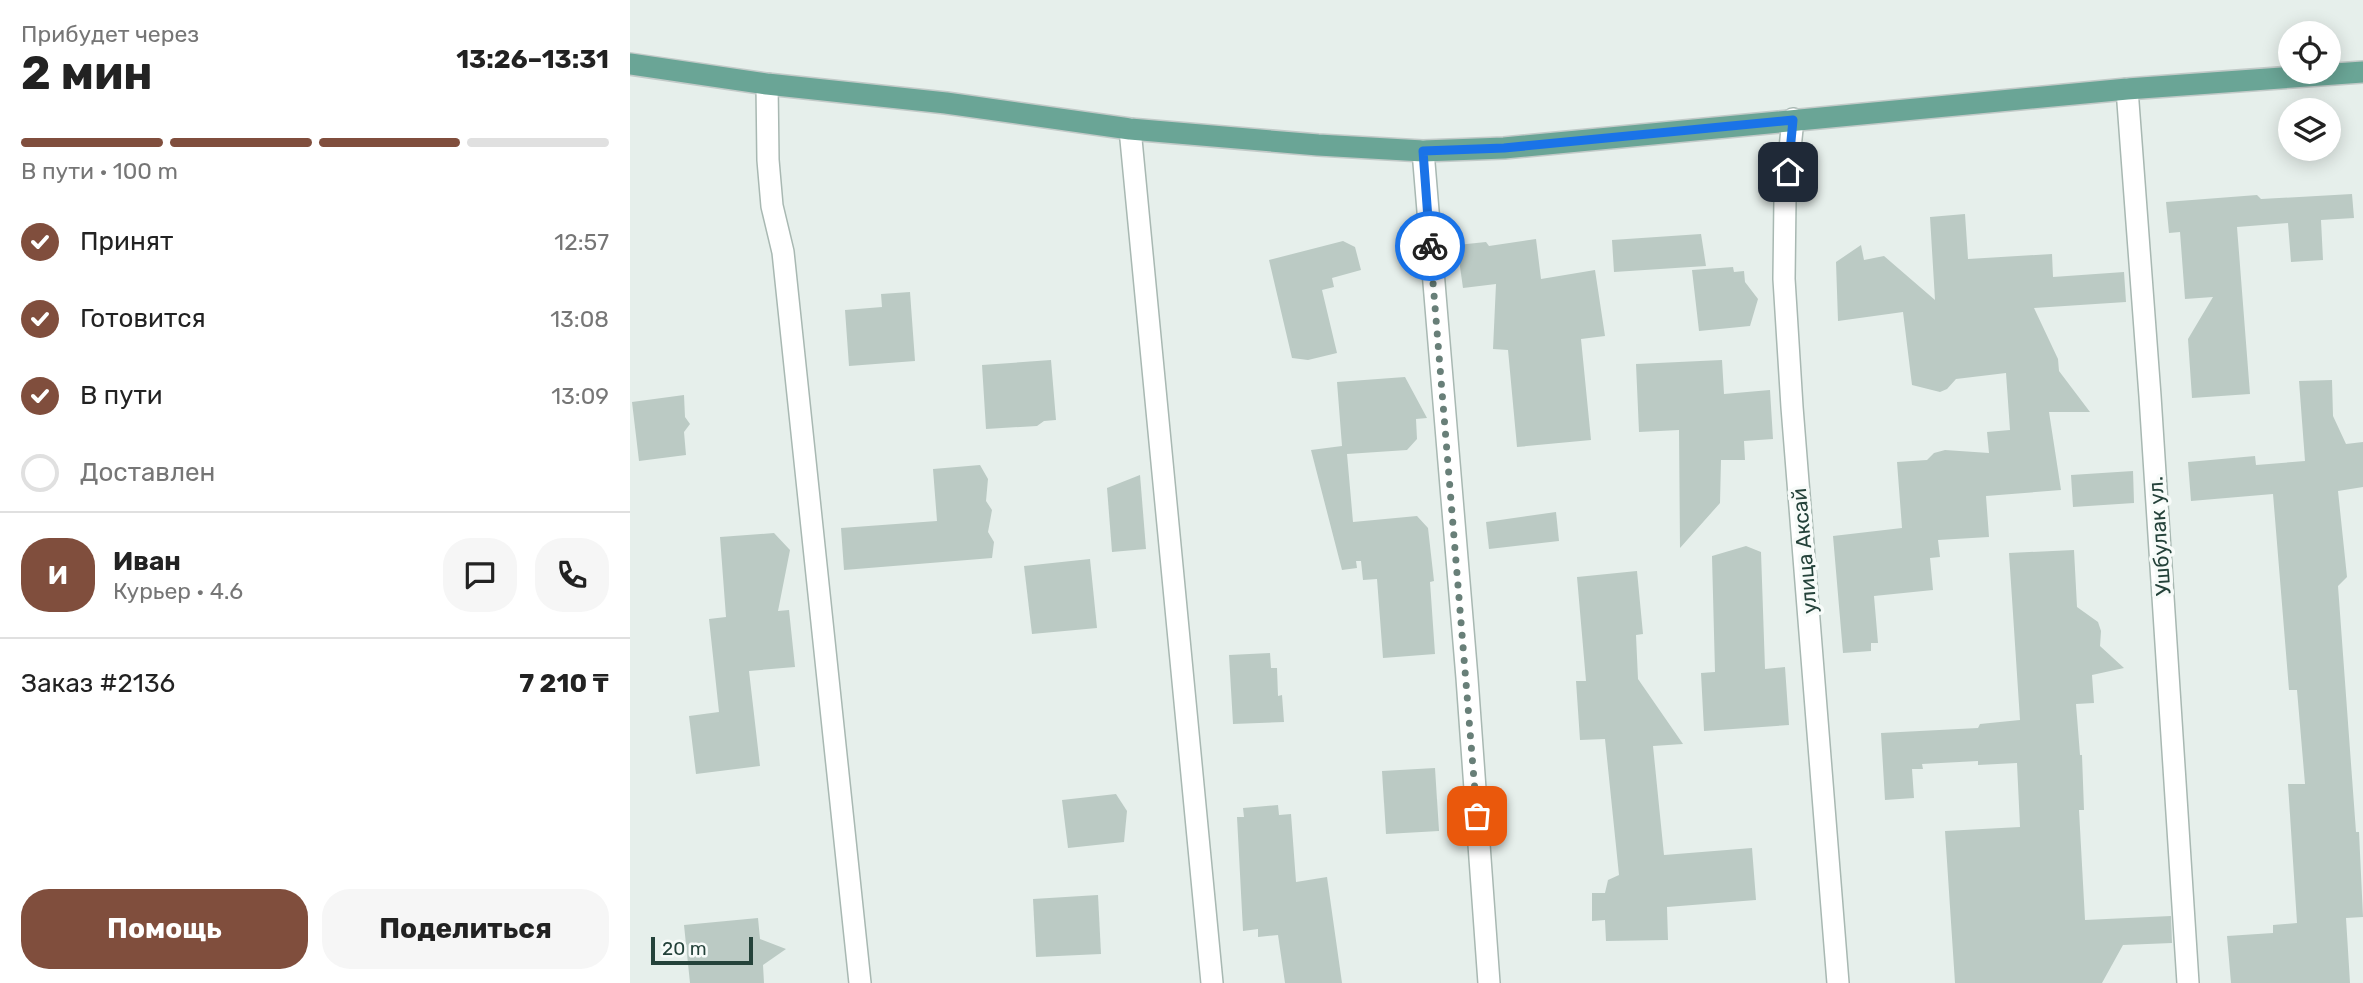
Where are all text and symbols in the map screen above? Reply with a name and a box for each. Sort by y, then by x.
text: Прибудет через [21,20,199,48]
map controls [2278,21,2341,161]
button: locate [2278,21,2341,84]
text: 13:26–13:31 [456,44,609,75]
text: 2 мин [21,46,153,101]
button: layers [2278,98,2341,161]
pin [1758,142,1818,202]
icon: home [1769,153,1807,191]
text: В пути · 100 m [21,157,178,185]
courier [1395,211,1465,281]
icon: check [21,223,59,261]
text: Принят [80,226,173,257]
icon: bike [1411,227,1449,265]
text: 12:57 [554,228,609,256]
icon: check [21,300,59,338]
text: Готовится [80,303,206,334]
text: 13:08 [550,305,609,333]
icon: check [21,377,59,415]
text: В пути [80,380,163,411]
text: 13:09 [551,382,609,410]
text: Доставлен [80,457,215,488]
street label: Ушбулак ул. [2142,475,2176,597]
street label: улица Аксай [1786,487,1822,615]
button: chat [443,538,517,612]
button: phone [535,538,609,612]
text: Иван [113,546,181,577]
text: И [48,560,68,591]
text: Курьер · 4.6 [113,577,243,605]
text: Заказ #2136 [21,668,175,699]
text: 7 210 ₸ [519,668,609,699]
pin [1447,786,1507,846]
icon: bag [1458,797,1496,835]
button: Помощь [21,889,308,969]
button: Поделиться [322,889,609,969]
scale bar [651,934,752,966]
text: 20 m [662,937,707,960]

